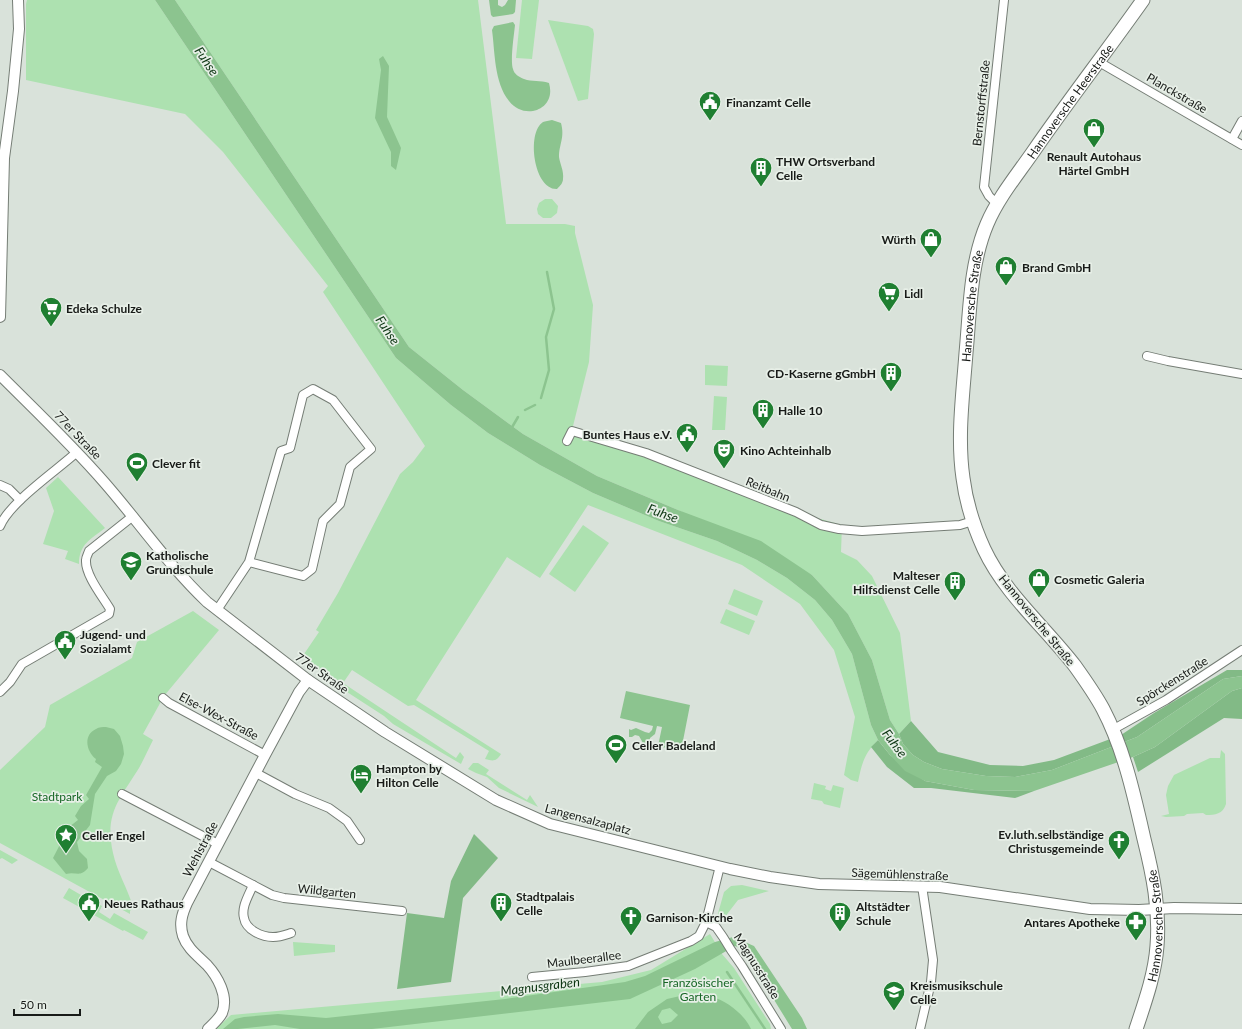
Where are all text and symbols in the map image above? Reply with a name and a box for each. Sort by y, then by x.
street label: Hannoversche Heerstraße [1023,41,1116,161]
water label: Fuhse [192,43,222,79]
street label: Bernstorffstraße [969,59,993,147]
street label: Planckstraße [1144,70,1210,116]
public building icon: Finanzamt Celle [697,89,723,122]
place label: Finanzamt Celle [726,95,812,110]
shop icon: Renault Autohaus Härtel GmbH [1081,116,1107,149]
place label: Renault Autohaus Härtel GmbH [1047,149,1141,178]
place label: THW Ortsverband Celle [776,154,875,183]
building icon: THW Ortsverband Celle [748,155,774,188]
shop icon: Würth [918,226,944,259]
place label: Würth [881,232,916,247]
street label: Hannoversche Straße [958,248,986,362]
shop icon: Brand GmbH [993,254,1019,287]
place label: Brand GmbH [1022,260,1091,275]
supermarket icon: Lidl [876,280,902,313]
place label: Lidl [904,286,923,301]
supermarket icon: Edeka Schulze [38,295,64,328]
place label: Edeka Schulze [66,301,143,316]
water label: Fuhse [373,312,403,348]
building icon: CD-Kaserne gGmbH [878,360,904,393]
place label: CD-Kaserne gGmbH [767,366,876,381]
building icon: Halle 10 [750,397,776,430]
place label: Halle 10 [778,403,822,418]
street label: 77er Straße [51,408,105,462]
public building icon: Buntes Haus e.V. [674,421,700,454]
place label: Buntes Haus e.V. [583,427,672,442]
theatre icon: Kino Achteinhalb [711,437,737,470]
place label: Kino Achteinhalb [740,443,832,458]
sports icon: Clever fit [124,450,150,483]
place label: Clever fit [152,456,201,471]
street label: Reitbahn [744,473,792,505]
water label: Fuhse [645,500,681,526]
place label: Katholische Grundschule [146,548,214,577]
school or university icon: Katholische Grundschule [118,549,144,582]
shop icon: Cosmetic Galeria [1026,566,1052,599]
place label: Malteser Hilfsdienst Celle [853,568,941,597]
building icon: Malteser Hilfsdienst Celle [942,569,968,602]
street label: Hannoversche Straße [996,571,1078,669]
place label: Cosmetic Galeria [1054,572,1145,587]
place label: Jugend- und Sozialamt [80,627,146,656]
public building icon: Jugend- und Sozialamt [52,628,78,661]
street label: 77er Straße [292,649,352,697]
street label: Spörckenstraße [1133,653,1211,709]
street label: Else-Wex-Straße [177,689,261,743]
water label: Fuhse [879,726,911,760]
sports icon: Celler Badeland [603,732,629,765]
place label: Celler Badeland [632,738,716,753]
place label: Hampton by Hilton Celle [376,761,443,790]
hotel icon: Hampton by Hilton Celle [348,762,374,795]
park label: Stadtpark [32,789,83,804]
street label: Langensalzaplatz [543,800,633,838]
street label: Wehlstraße [179,819,221,879]
place icon: Celler Engel [53,822,79,855]
place label: Ev.luth.selbständige Christusgemeinde [998,827,1105,856]
place label: Celler Engel [82,828,145,843]
church icon: Ev.luth.selbständige Christusgemeinde [1106,828,1132,861]
street label: Sägemühlenstraße [851,865,949,883]
street label: Hannoversche Straße [1144,868,1165,983]
street label: Wildgarten [297,880,357,902]
place label: Stadtpalais Celle [516,889,574,918]
public building icon: Neues Rathaus [76,890,102,923]
building icon: Stadtpalais Celle [488,890,514,923]
place label: Neues Rathaus [104,896,184,911]
place label: Altstädter Schule [855,899,910,928]
building icon: Altstädter Schule [827,900,853,933]
church icon: Garnison-Kirche [618,904,644,937]
pharmacy icon: Antares Apotheke [1123,909,1149,942]
place label: Garnison-Kirche [646,910,734,925]
place label: Antares Apotheke [1023,915,1121,930]
street label: Magnusstraße [731,930,783,1002]
street label: Maulbeerallee [546,947,622,971]
water label: Magnusgraben [499,973,581,999]
park label: Französischer Garten [662,975,734,1004]
place label: Kreismusikschule Celle [910,978,1003,1007]
school or university icon: Kreismusikschule Celle [881,979,907,1012]
scale bar [14,991,80,1017]
text: 50 m [20,997,47,1012]

